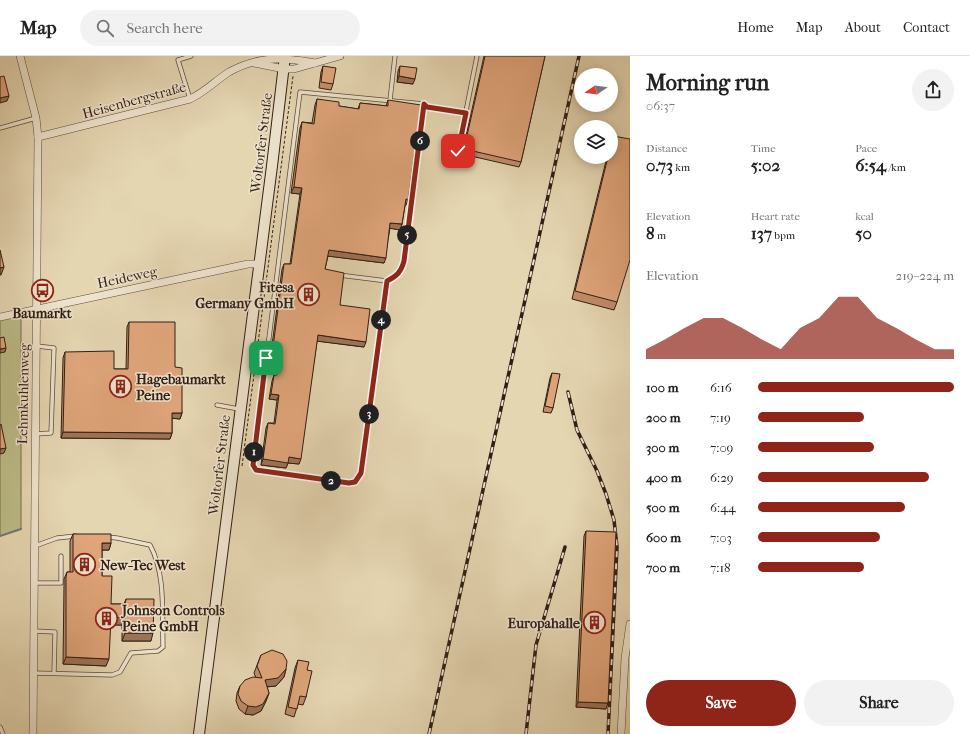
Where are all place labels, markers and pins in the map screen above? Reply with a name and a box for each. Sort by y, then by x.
pin: 6 [410,131,430,151]
pin [441,134,475,168]
pin: 5 [397,225,417,245]
bus stop icon: Baumarkt [29,278,55,304]
place label: Fitesa Germany GmbH [195,279,295,312]
building icon: Fitesa Germany GmbH [296,282,322,308]
place label: Baumarkt [12,305,73,322]
pin: 4 [371,310,391,330]
pin [249,341,283,375]
place label: Hagebaumarkt Peine [136,371,227,404]
building icon: Hagebaumarkt Peine [108,374,134,400]
pin: 3 [359,404,379,424]
pin: 1 [244,442,264,462]
pin: 2 [321,471,341,491]
building icon: New-Tec West [72,552,98,578]
place label: New-Tec West [100,557,187,574]
place label: Johnson Controls Peine GmbH [120,602,225,635]
building icon: Johnson Controls Peine GmbH [94,605,120,631]
building icon: Europahalle [582,610,608,636]
place label: Europahalle [508,615,580,632]

